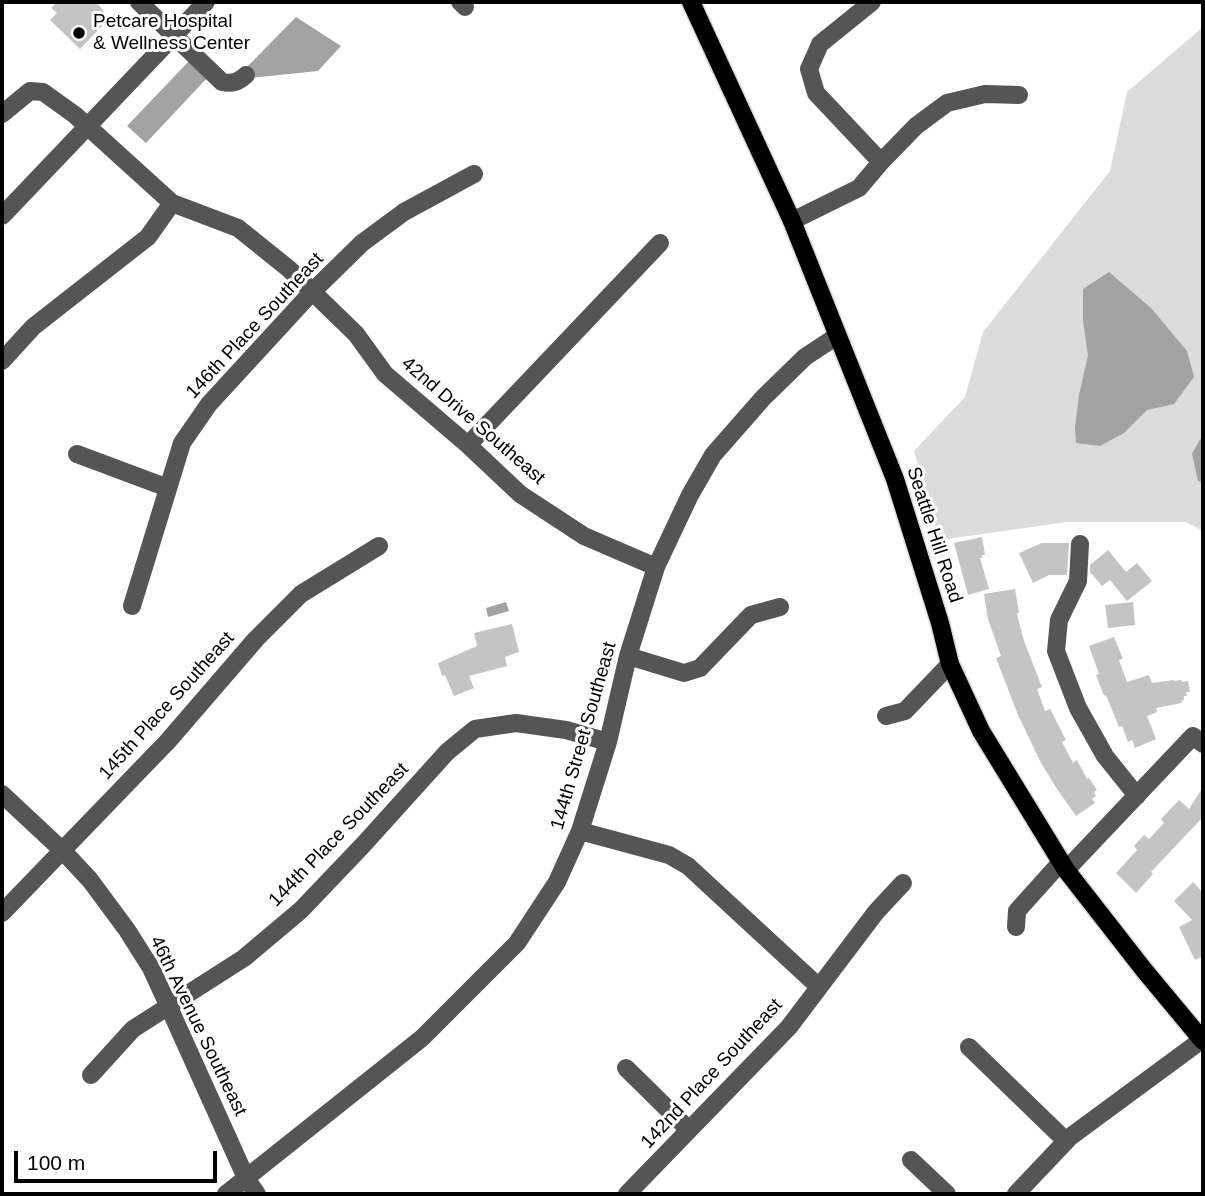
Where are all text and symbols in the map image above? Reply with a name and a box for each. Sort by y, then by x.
place label: Petcare Hospital & Wellness Center [93,11,250,55]
marker: Petcare Hospital & Wellness Center [71,25,87,41]
street label: 146th Place Southeast [181,248,329,404]
street label: 42nd Drive Southeast [397,352,549,490]
street label: Seattle Hill Road [901,464,967,606]
street label: 145th Place Southeast [95,627,239,785]
street label: 144th Street Southeast [546,639,622,833]
street label: 144th Place Southeast [264,758,414,912]
street label: 46th Avenue Southeast [145,932,251,1120]
street label: 142nd Place Southeast [637,994,787,1154]
scale bar [18,1136,220,1180]
text: 100 m [27,1151,85,1174]

